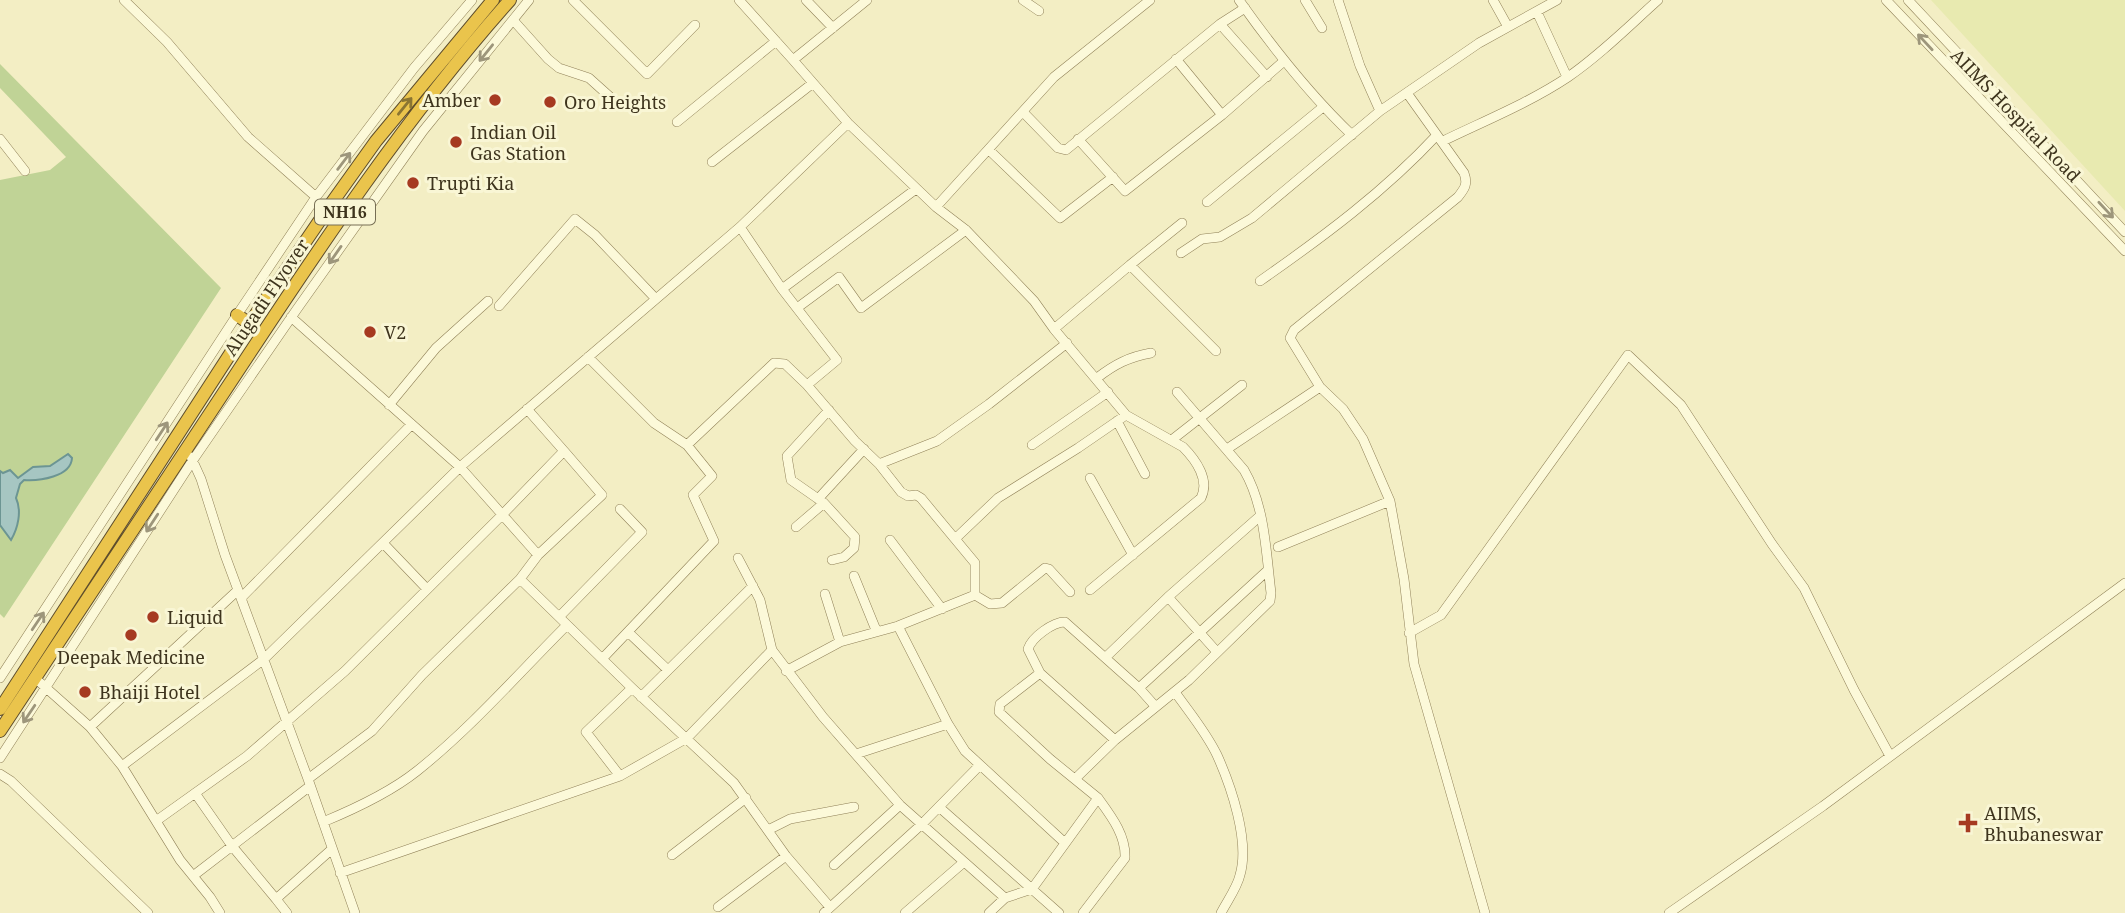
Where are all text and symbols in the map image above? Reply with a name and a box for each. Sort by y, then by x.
one-way arrow [1917,34,1934,51]
one-way arrow [479,43,494,62]
street label: AIIMS Hospital Road [1946,43,2086,187]
place label: Amber [422,88,482,112]
place label: Oro Heights [564,90,666,114]
marker: Amber [487,92,503,108]
marker: Oro Heights [542,94,558,110]
one-way arrow [397,97,413,115]
place label: Indian Oil Gas Station [470,120,567,165]
marker: Indian Oil Gas Station [448,134,464,150]
one-way arrow [336,152,351,171]
place label: Trupti Kia [427,171,514,195]
marker: Trupti Kia [405,175,421,191]
road number: NH16 [315,200,375,224]
one-way arrow [2097,201,2114,218]
street label: Alugadi Flyover [218,233,314,360]
one-way arrow [328,245,342,264]
place label: V2 [384,320,406,344]
marker: V2 [362,324,378,340]
one-way arrow [155,421,169,441]
one-way arrow [145,513,159,533]
place label: Liquid [167,605,223,629]
marker: Liquid [145,609,161,625]
one-way arrow [31,612,45,632]
marker: Deepak Medicine [123,627,139,643]
place label: Deepak Medicine [57,645,205,669]
place label: Bhaiji Hotel [99,680,201,704]
marker: Bhaiji Hotel [77,684,93,700]
one-way arrow [22,704,37,723]
place label: AIIMS, Bhubaneswar [1984,801,2104,846]
marker: AIIMS, Bhubaneswar [1958,813,1978,833]

